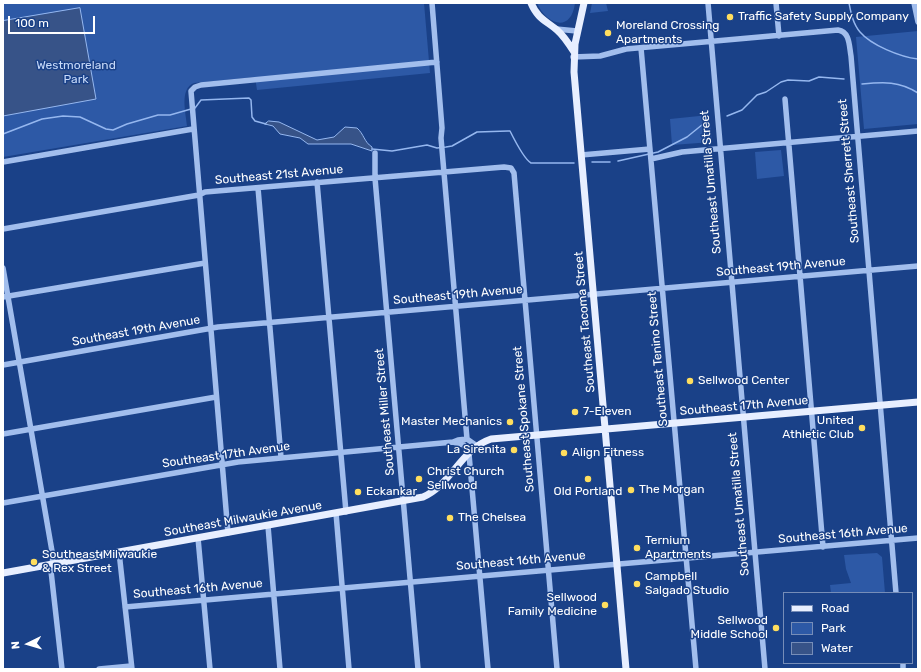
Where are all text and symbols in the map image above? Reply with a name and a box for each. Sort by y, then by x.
scale bar [10,8,97,34]
place label: Traffic Safety Supply Company [738,10,909,24]
marker: Traffic Safety Supply Company [725,12,735,22]
text: 100 m [15,16,49,30]
place label: Moreland Crossing Apartments [616,19,719,47]
marker: Moreland Crossing Apartments [603,28,613,38]
park label: Westmoreland Park [36,59,116,87]
street label: Southeast Sherrett Street [836,98,862,244]
street label: Southeast Umatilla Street [698,110,724,254]
street label: Southeast 21st Avenue [214,162,344,188]
street label: Southeast Tacoma Street [572,251,598,393]
street label: Southeast 19th Avenue [716,254,846,280]
street label: Southeast 19th Avenue [393,282,523,308]
street label: Southeast Tenino Street [645,291,671,427]
street label: Southeast 19th Avenue [71,313,201,349]
street label: Southeast Spokane Street [510,345,538,493]
street label: Southeast Miller Street [372,348,398,476]
place label: Sellwood Center [698,374,789,388]
marker: Sellwood Center [685,376,695,386]
street label: Southeast 17th Avenue [679,393,809,419]
place label: 7-Eleven [583,405,632,419]
marker: 7-Eleven [570,407,580,417]
place label: United Athletic Club [782,414,854,442]
place label: Master Mechanics [401,415,502,429]
marker: Master Mechanics [505,417,515,427]
marker: United Athletic Club [857,423,867,433]
street label: Southeast Umatilla Street [726,432,752,576]
street label: Southeast 17th Avenue [161,439,291,471]
place label: La Sirenita [447,443,506,457]
marker: La Sirenita [509,445,519,455]
place label: Align Fitness [572,446,644,460]
marker: Align Fitness [559,448,569,458]
place label: Christ Church Sellwood [427,465,504,493]
marker: Christ Church Sellwood [414,474,424,484]
marker: Old Portland [583,474,593,484]
place label: The Morgan [639,483,705,497]
place label: Eckankar [366,485,417,499]
place label: Old Portland [554,485,622,499]
marker: The Morgan [626,485,636,495]
marker: Eckankar [353,487,363,497]
street label: Southeast Milwaukie Avenue [163,498,323,540]
place label: The Chelsea [458,511,526,525]
marker: The Chelsea [445,513,455,523]
street label: Southeast 16th Avenue [778,521,908,547]
place label: Ternium Apartments [645,534,711,562]
marker: Ternium Apartments [632,543,642,553]
place label: Southeast Milwaukie & Rex Street [42,548,157,576]
street label: Southeast 16th Avenue [456,548,586,574]
marker: Southeast Milwaukie & Rex Street [29,557,39,567]
place label: Campbell Salgado Studio [645,570,729,598]
street label: Southeast 16th Avenue [133,576,263,602]
marker: Campbell Salgado Studio [632,579,642,589]
place label: Sellwood Family Medicine [508,591,597,619]
legend [783,592,913,664]
marker: Sellwood Family Medicine [600,600,610,610]
text: Road [821,601,849,615]
place label: Sellwood Middle School [691,614,768,642]
text: Park [821,621,846,635]
marker: Sellwood Middle School [771,623,781,633]
north arrow [8,624,48,664]
text: N [9,641,22,650]
text: Water [821,641,853,655]

